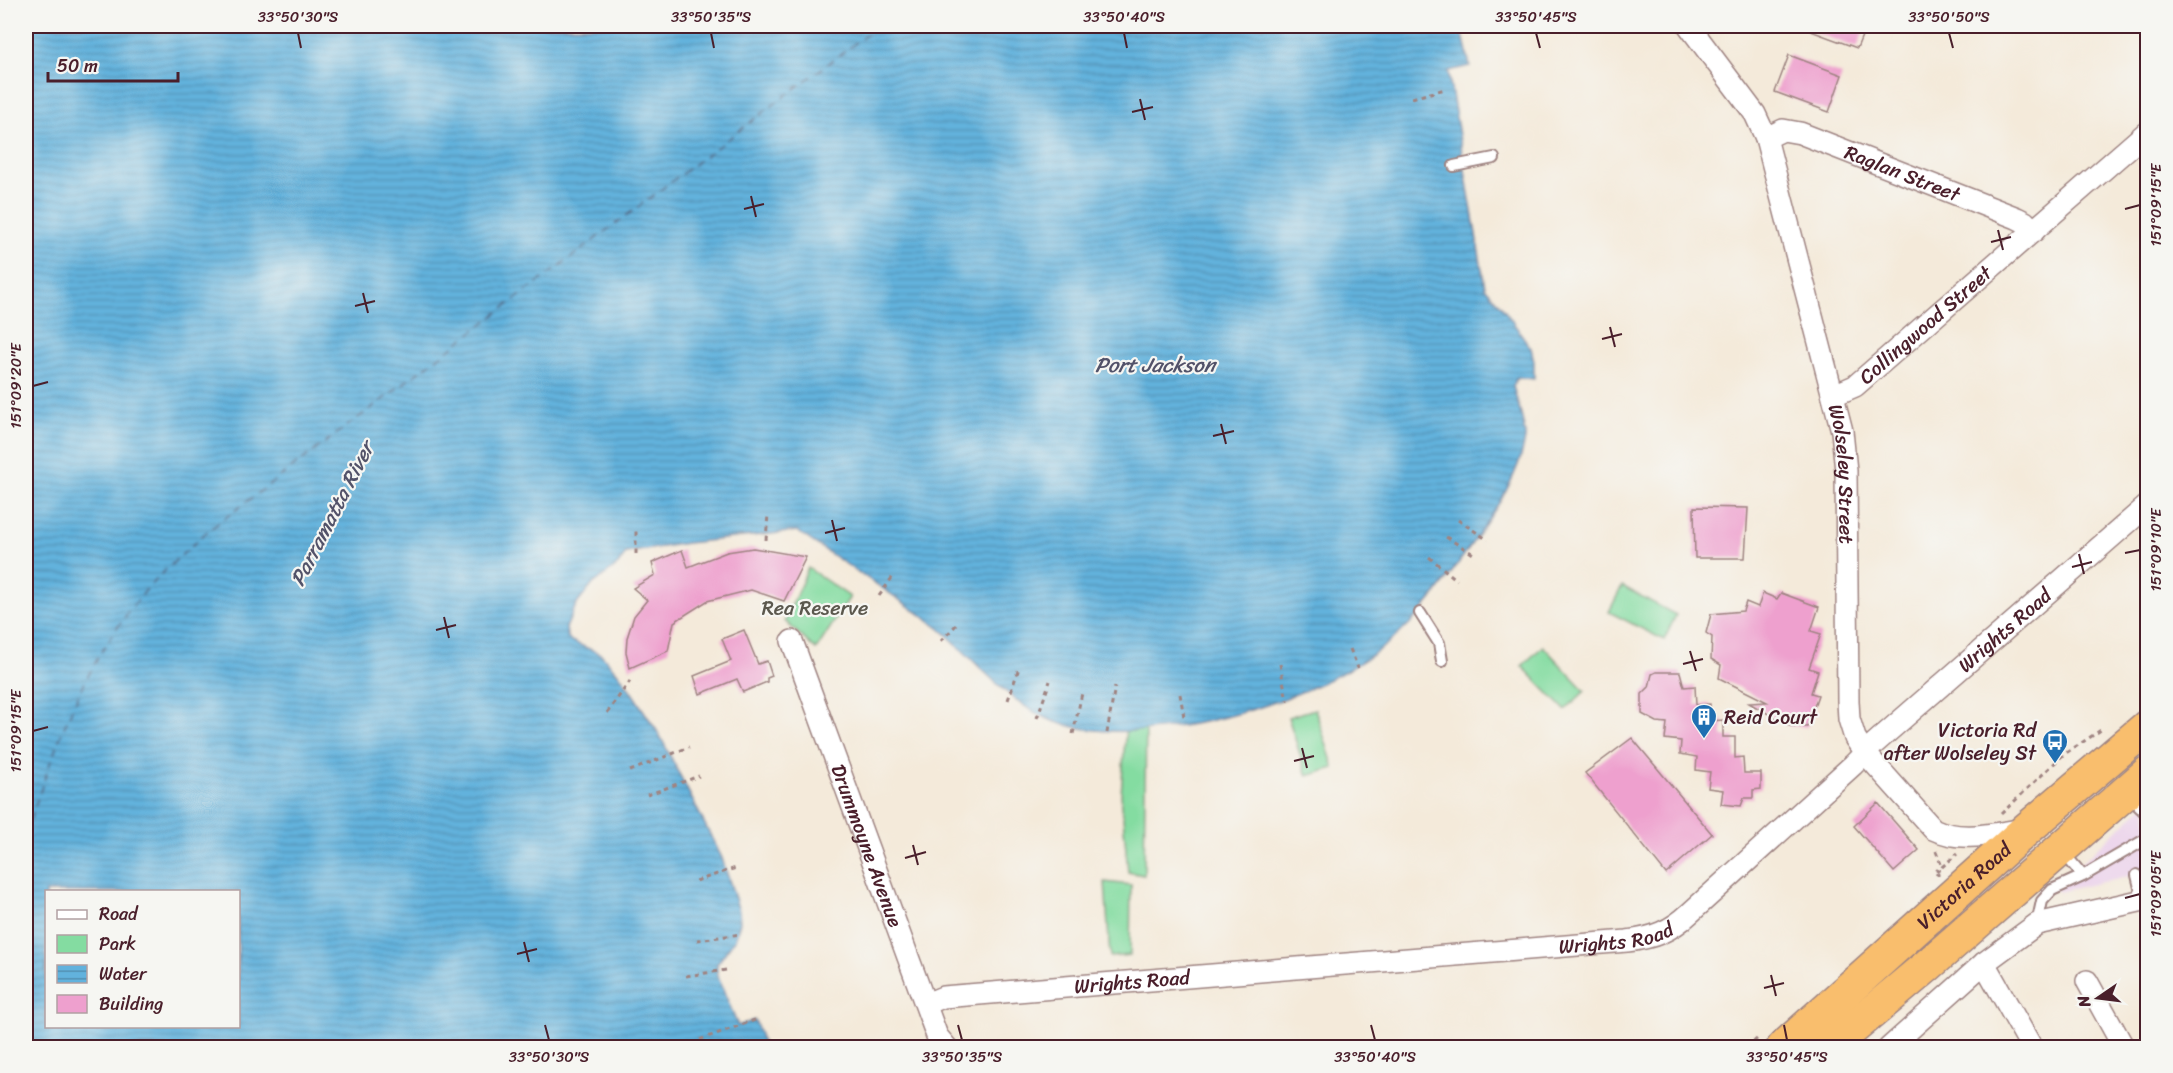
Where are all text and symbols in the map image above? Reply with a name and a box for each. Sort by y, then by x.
text: 33°50'30"S [258,4,339,30]
text: 33°50'35"S [671,4,752,30]
text: 33°50'40"S [1083,4,1165,30]
text: 33°50'45"S [1495,4,1577,30]
text: 33°50'50"S [1908,4,1990,30]
scale bar [48,45,178,83]
text: 50 m [57,50,98,82]
street label: Raglan Street [1839,135,1966,212]
text: 151°09'15"E [2143,162,2169,246]
street label: Collingwood Street [1851,256,2001,393]
text: 151°09'20"E [3,342,29,429]
water label: Port Jackson [1095,346,1218,384]
street label: Wolseley Street [1818,400,1864,544]
water label: Parramatta River [279,431,387,593]
text: 151°09'10"E [2143,507,2169,592]
street label: Wrights Road [1949,578,2061,681]
park label: Rea Reserve [762,591,868,626]
text: 151°09'15"E [3,688,29,772]
place label: Reid Court [1724,700,1818,735]
building icon: Reid Court [1689,702,1719,740]
place label: Victoria Rd after Wolseley St [1884,713,2037,771]
bus stop icon: Victoria Rd after Wolseley St [2040,727,2070,765]
street label: Drummoyne Avenue [821,759,913,933]
street label: Victoria Road [1908,832,2021,938]
text: 151°09'05"E [2143,849,2169,937]
legend [45,890,240,1028]
text: Road [99,898,139,930]
street label: Wrights Road [1557,911,1681,964]
text: Park [99,928,136,960]
text: Water [99,958,148,990]
street label: Wrights Road [1073,959,1193,1004]
north arrow [2068,968,2128,1028]
text: Building [99,988,163,1020]
text: N [2068,992,2100,1011]
text: 33°50'30"S [509,1044,590,1070]
text: 33°50'35"S [922,1044,1003,1070]
text: 33°50'40"S [1334,1044,1416,1070]
text: 33°50'45"S [1746,1044,1828,1070]

